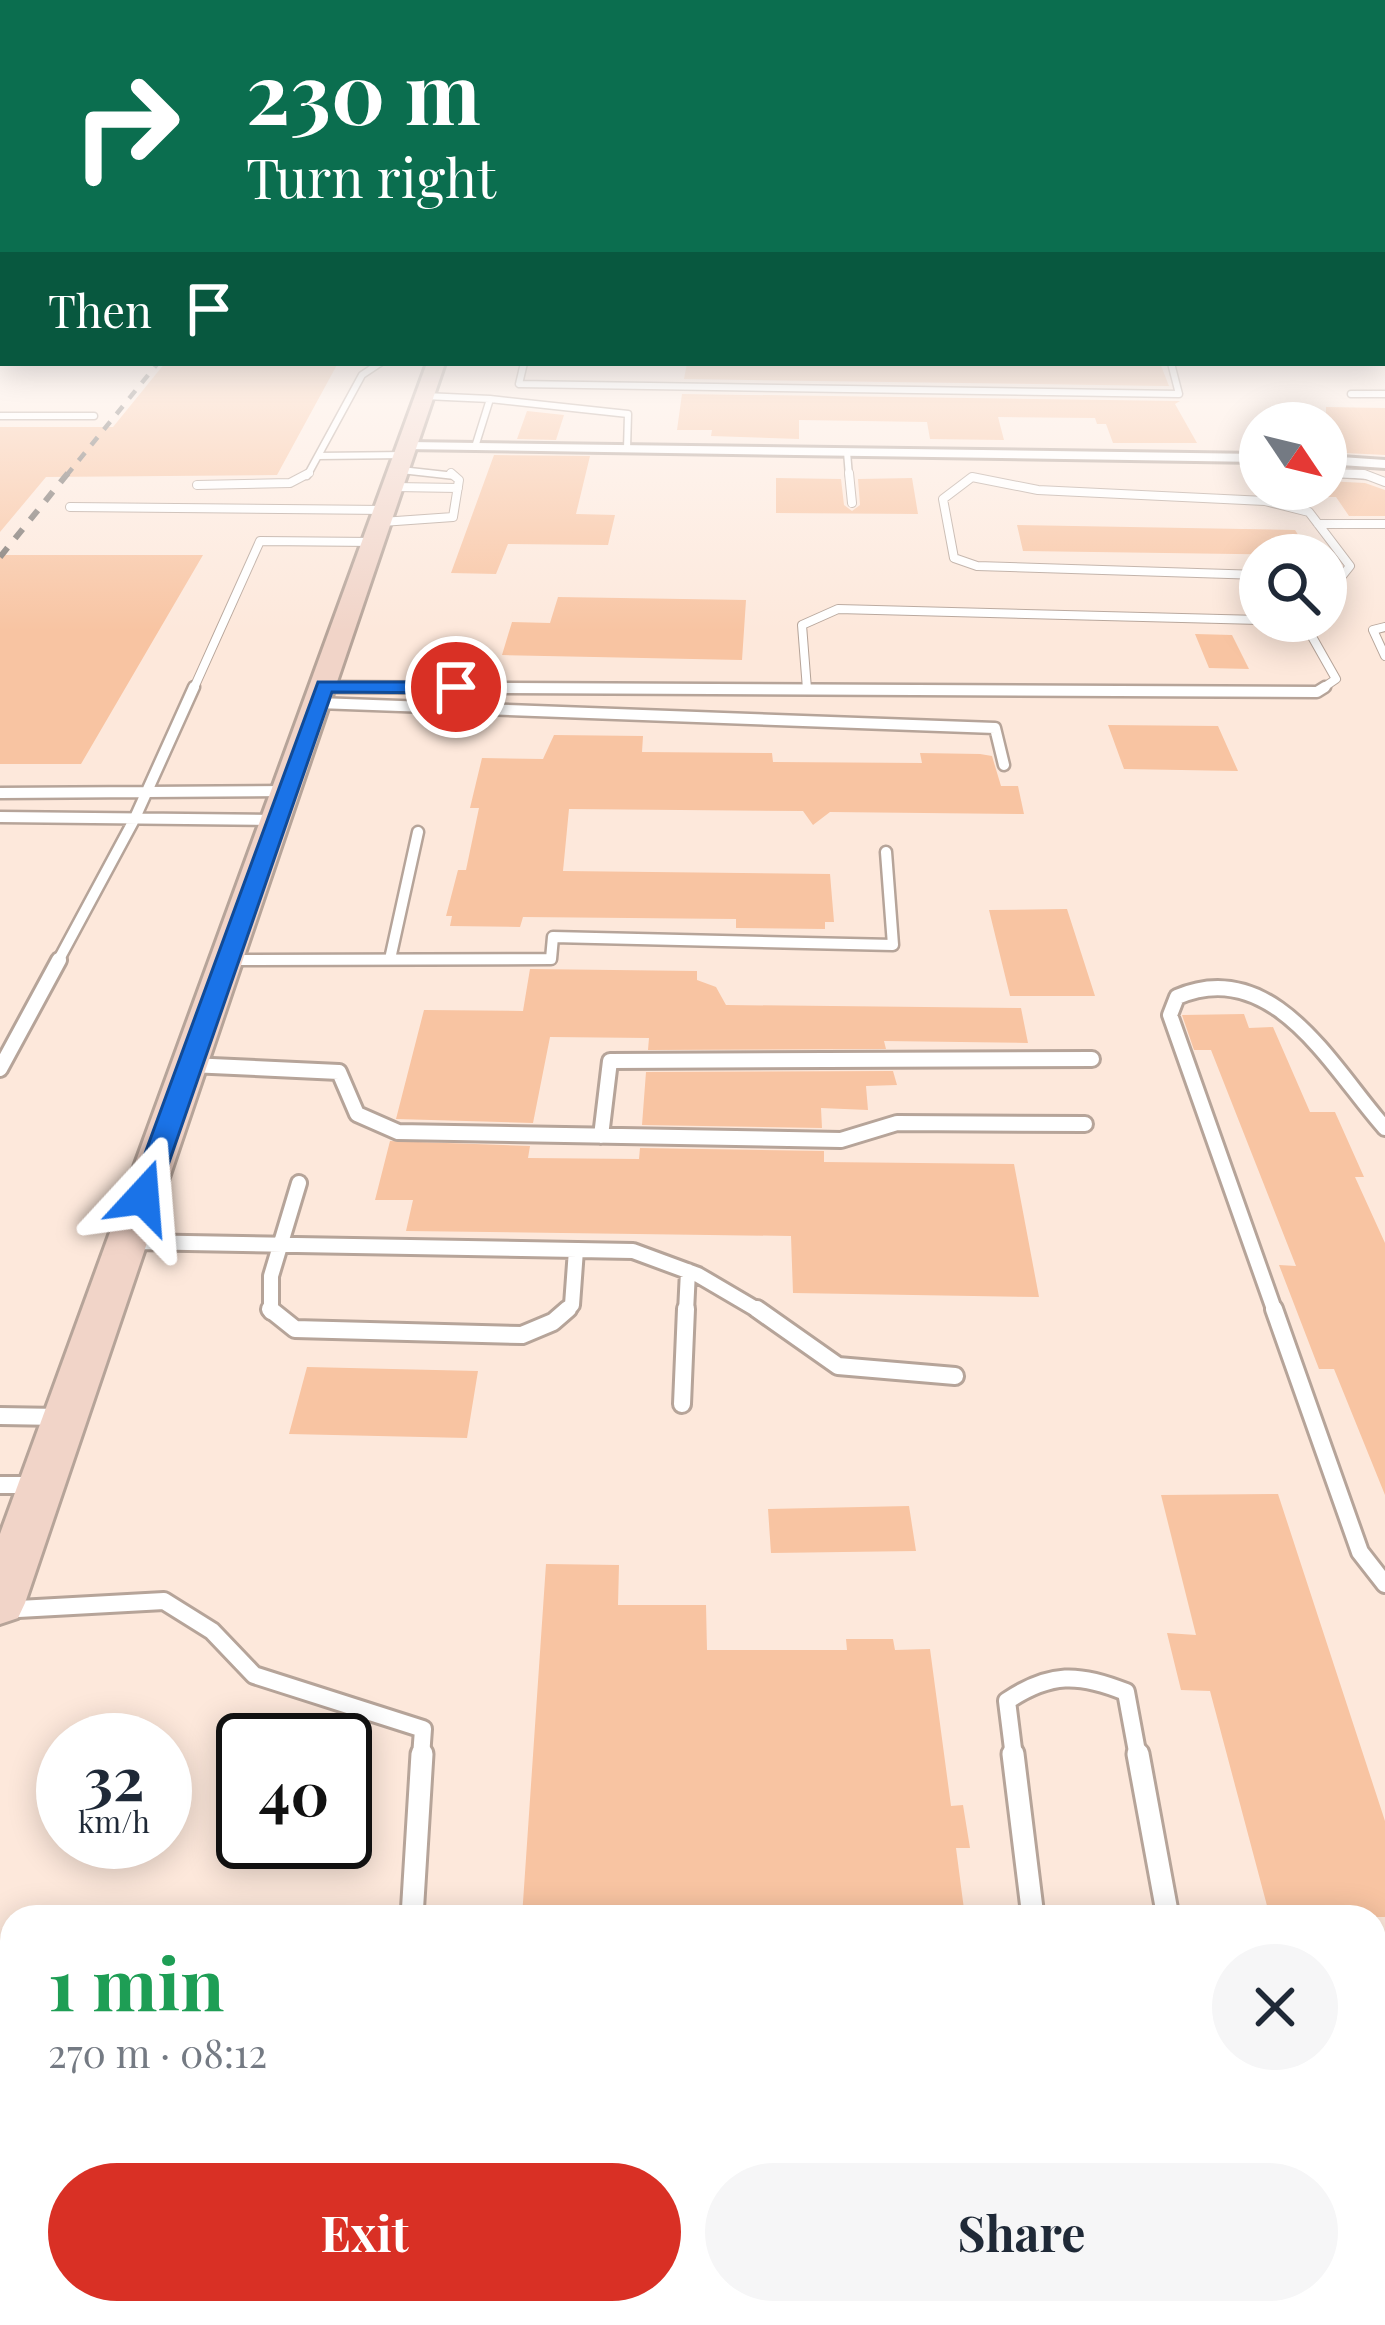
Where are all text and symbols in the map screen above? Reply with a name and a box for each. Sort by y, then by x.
text: 230 m [246,34,481,146]
icon: right [48,48,204,204]
text: Turn right [246,141,496,213]
icon: arrive [176,276,242,342]
text: Then [48,279,152,339]
north arrow [1239,402,1347,510]
map controls [1239,402,1347,642]
button: search [1239,534,1347,642]
pin [405,636,507,738]
icon: arrive [423,654,489,720]
position arrow [80,1134,206,1260]
speed limit sign: 40 [216,1713,372,1869]
text: 32 [84,1736,144,1816]
text: km/h [78,1801,150,1841]
text: 1 min [48,1933,224,2029]
button: close [1212,1944,1338,2070]
text: 270 m · 08:12 [48,2026,267,2078]
button: Exit [48,2163,681,2301]
button: Share [705,2163,1338,2301]

